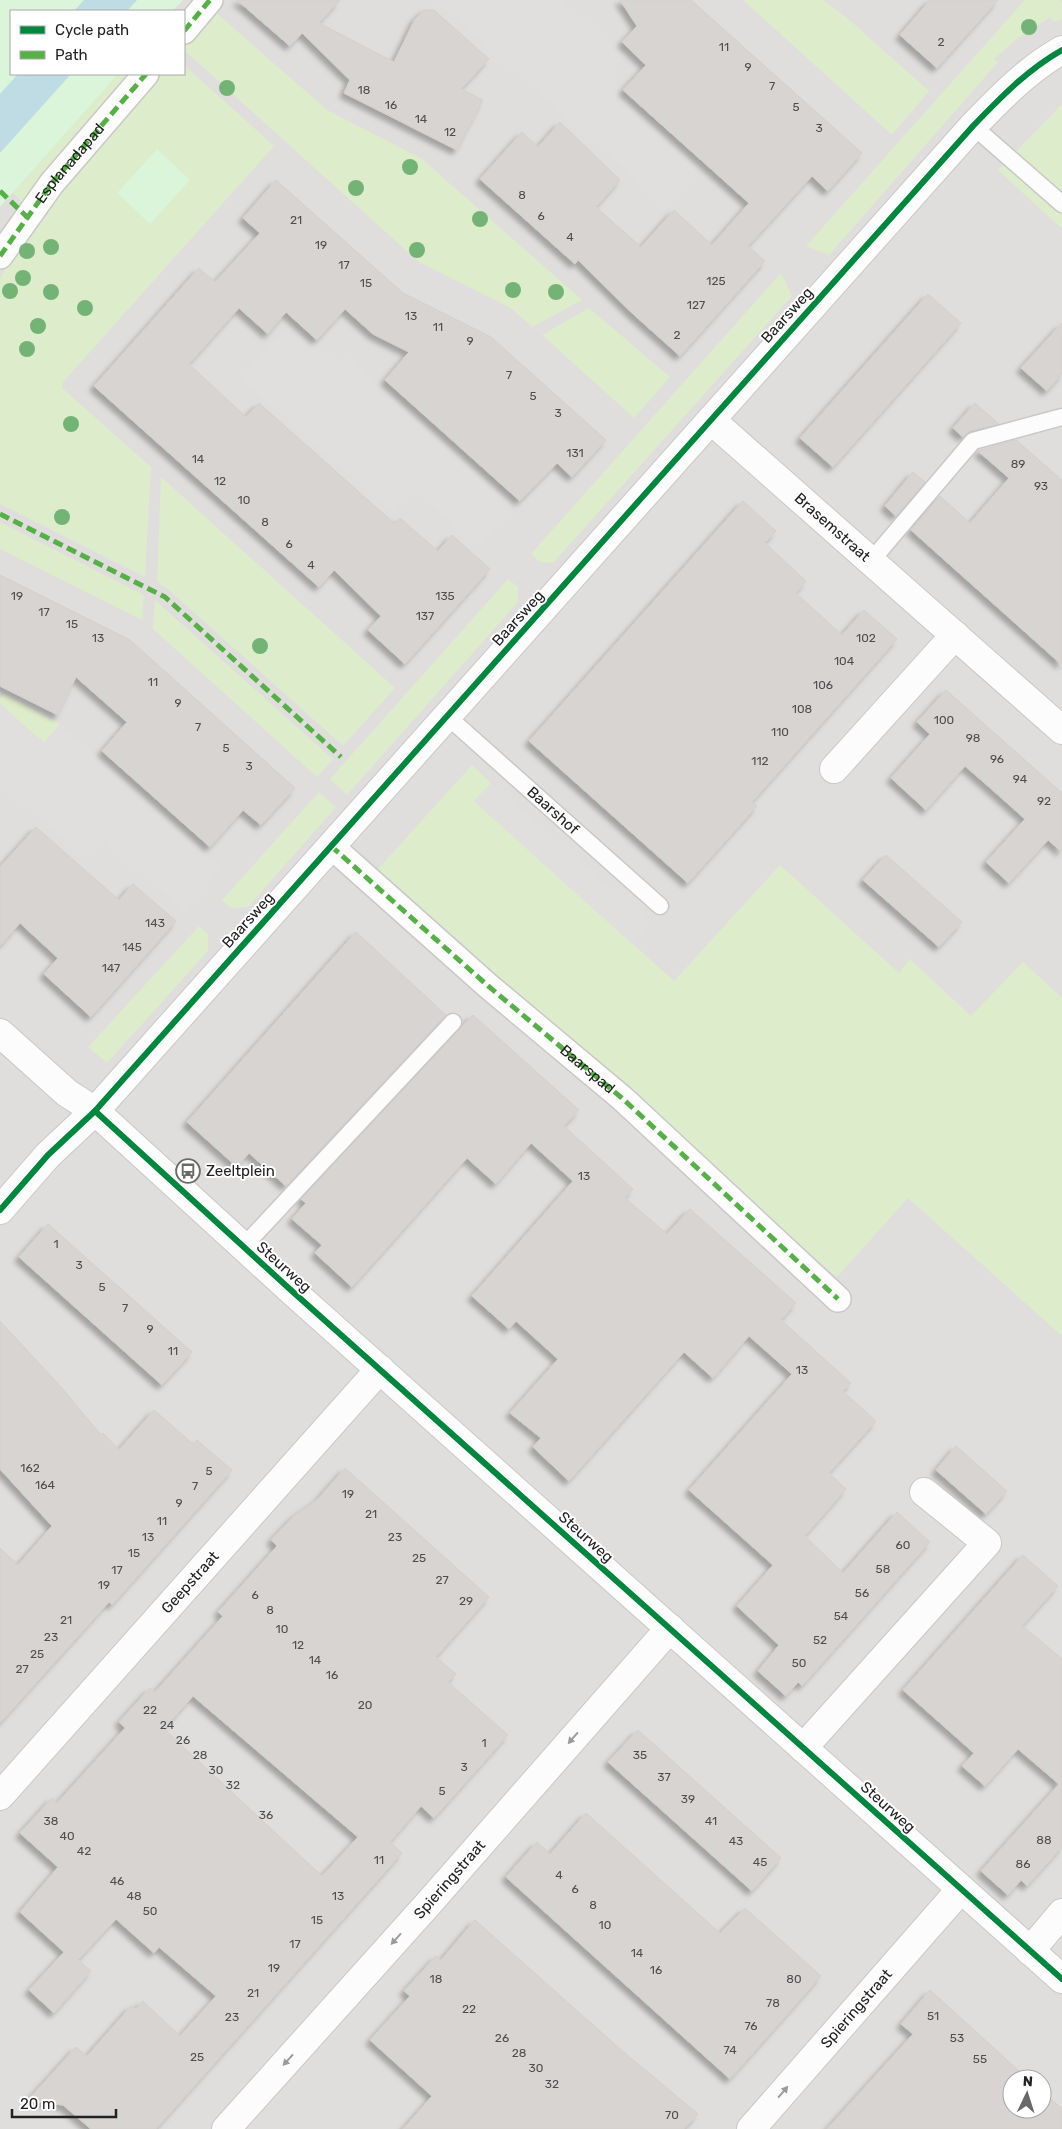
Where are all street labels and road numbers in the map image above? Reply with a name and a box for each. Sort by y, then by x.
street label: Esplanadapad [31,120,108,207]
street label: Baarsweg [757,283,817,347]
street label: Brasemstraat [791,489,874,565]
street label: Baarsweg [488,586,548,650]
street label: Baarshof [523,783,583,838]
street label: Baarsweg [218,888,278,952]
street label: Baarspad [556,1041,619,1097]
street label: Steurweg [253,1238,315,1296]
street label: Steurweg [555,1508,617,1566]
street label: Geepstraat [158,1547,223,1617]
street label: Steurweg [857,1778,919,1836]
street label: Spieringstraat [410,1836,489,1923]
street label: Spieringstraat [817,1965,896,2052]

